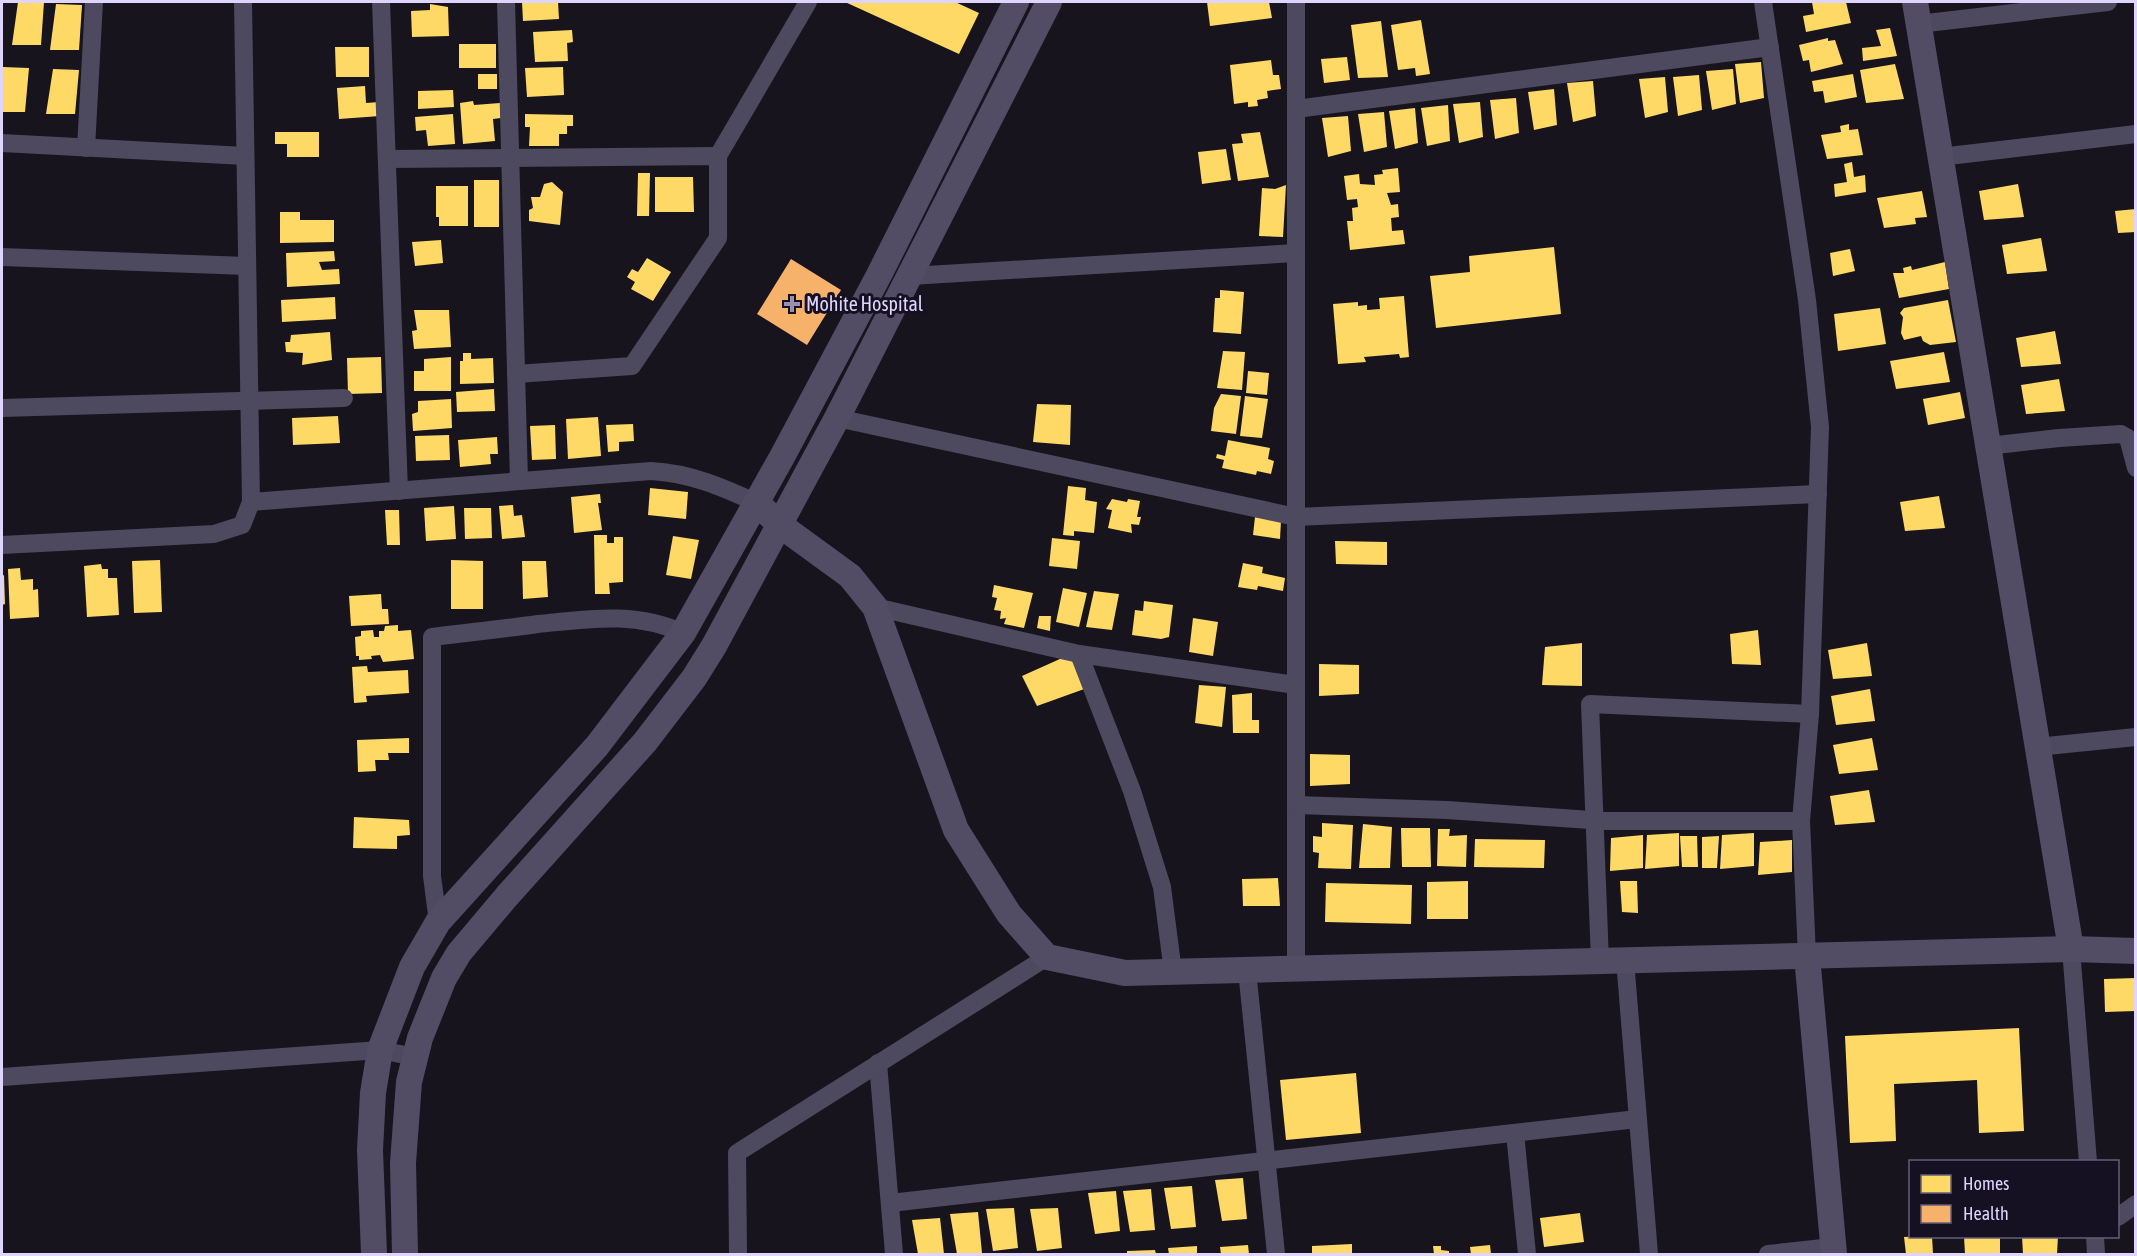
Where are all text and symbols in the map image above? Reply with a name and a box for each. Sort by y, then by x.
place label: Mohite Hospital [806,292,924,315]
marker: Mohite Hospital [783,295,801,313]
legend [1909,1160,2119,1238]
text: Homes [1963,1173,2009,1194]
text: Health [1963,1203,2009,1224]

